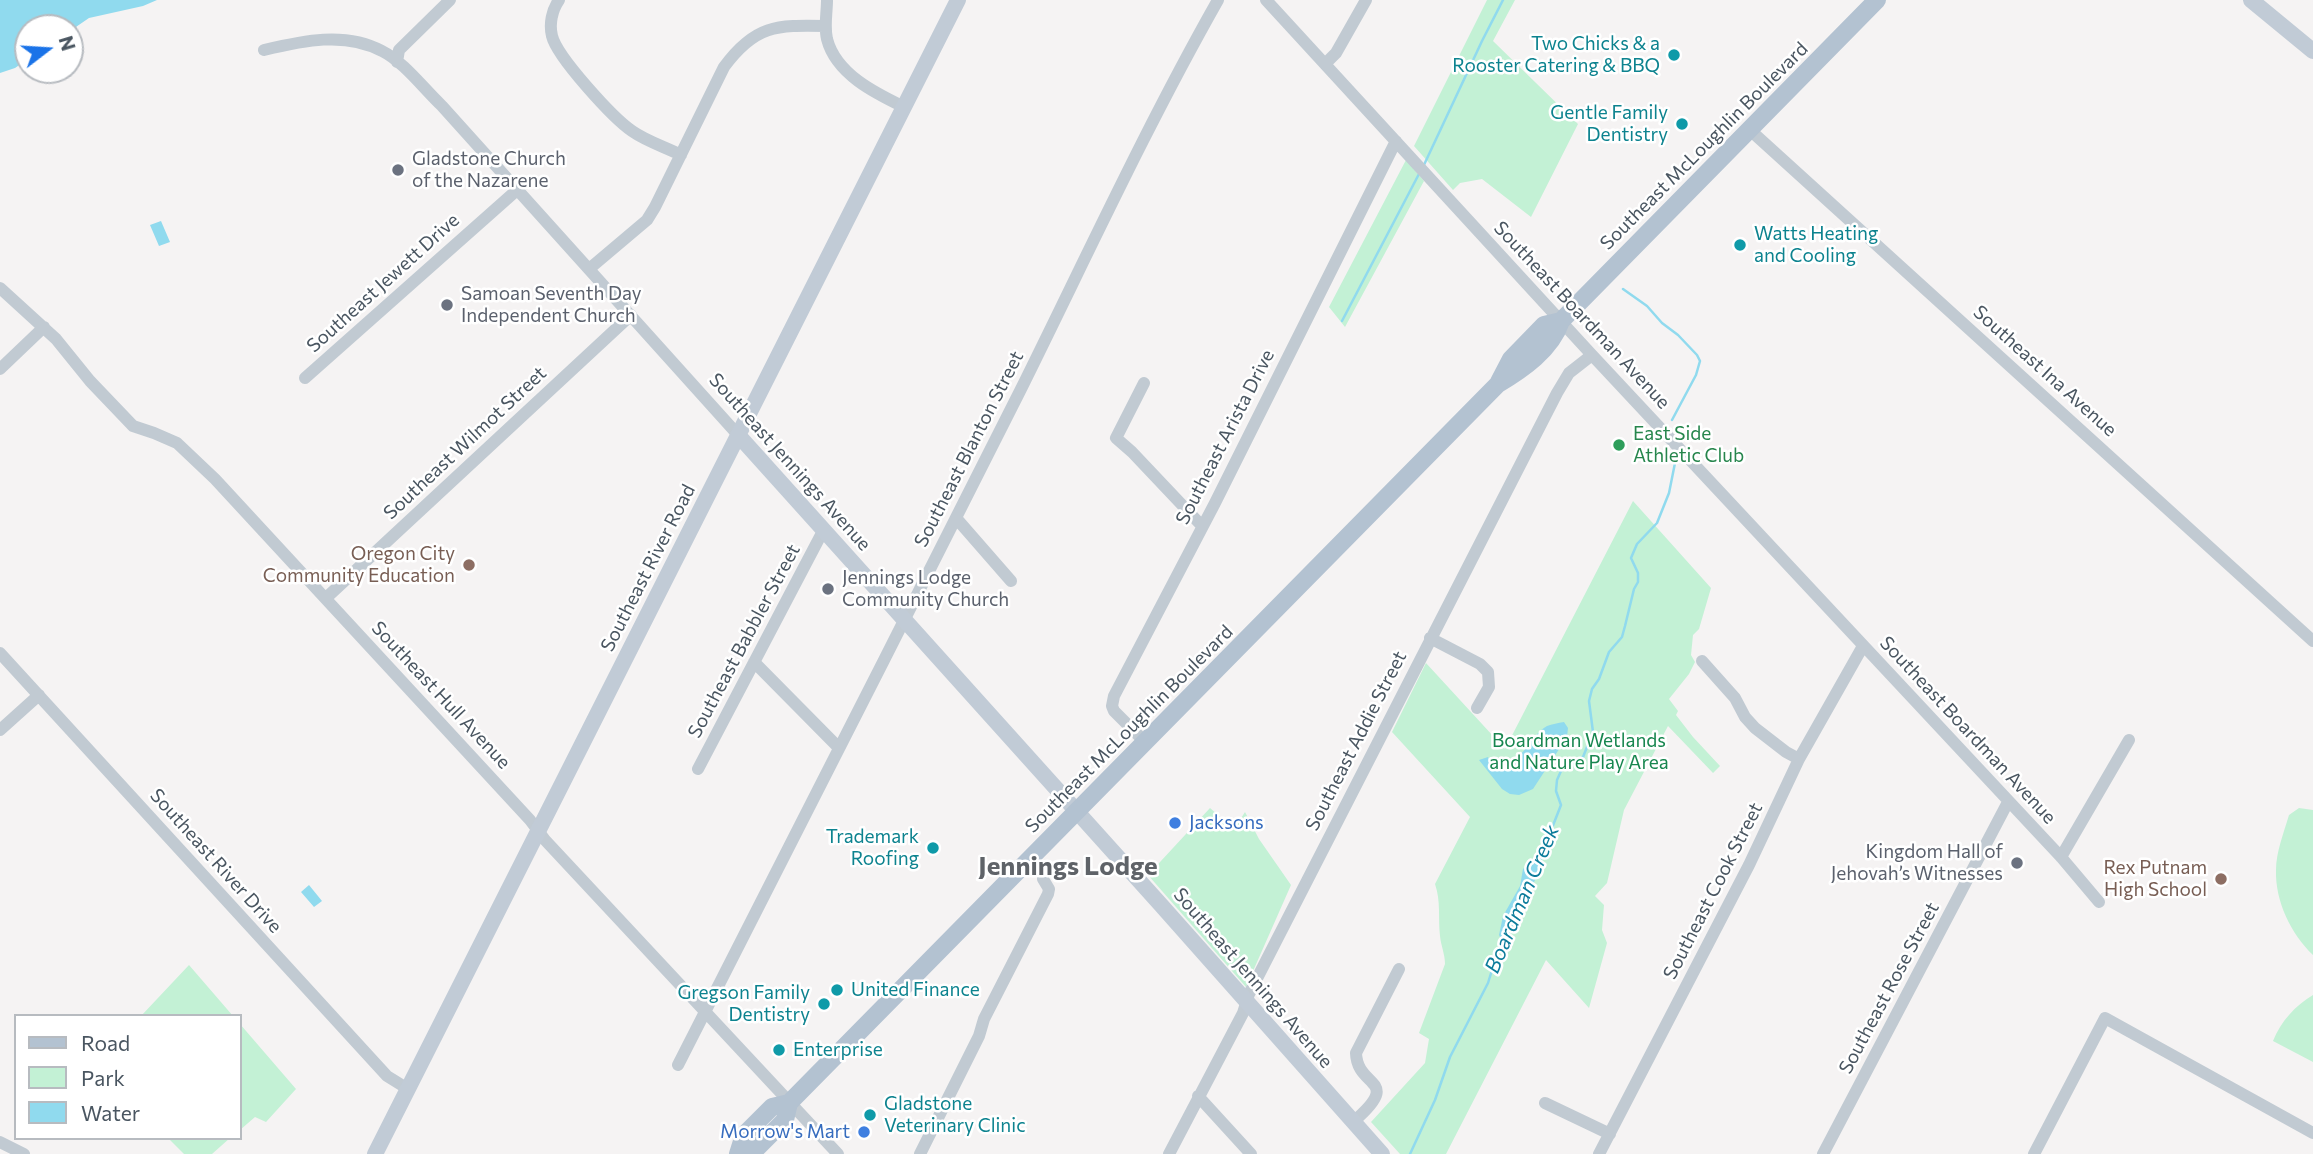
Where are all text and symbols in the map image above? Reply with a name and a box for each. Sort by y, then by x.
north arrow [14,14,84,84]
text: N [55,33,81,53]
place label: Two Chicks & a Rooster Catering & BBQ [1452,33,1660,77]
street label: Southeast McLoughlin Boulevard [1595,37,1813,255]
marker: Two Chicks & a Rooster Catering & BBQ [1666,47,1682,63]
place label: Gentle Family Dentistry [1550,102,1668,146]
marker: Gentle Family Dentistry [1674,116,1690,132]
place label: Gladstone Church of the Nazarene [412,148,566,192]
marker: Gladstone Church of the Nazarene [390,162,406,178]
street label: Southeast Jewett Drive [302,209,464,357]
street label: Southeast Boardman Avenue [1489,217,1675,413]
place label: Watts Heating and Cooling [1754,223,1878,267]
marker: Watts Heating and Cooling [1732,237,1748,253]
place label: Samoan Seventh Day Independent Church [461,283,642,327]
marker: Samoan Seventh Day Independent Church [439,297,455,313]
street label: Southeast Ina Avenue [1969,301,2121,441]
street label: Southeast Arista Drive [1171,346,1279,528]
street label: Southeast Blanton Street [910,347,1028,551]
street label: Southeast Wilmot Street [379,362,551,524]
street label: Southeast Jennings Avenue [704,369,876,555]
place label: East Side Athletic Club [1633,423,1744,467]
marker: East Side Athletic Club [1611,437,1627,453]
street label: Southeast River Road [596,481,700,655]
street label: Southeast Babbler Street [683,540,805,742]
place label: Oregon City Community Education [263,543,455,587]
marker: Oregon City Community Education [461,557,477,573]
place label: Jennings Lodge Community Church [842,567,1009,611]
marker: Jennings Lodge Community Church [820,581,836,597]
street label: Southeast Hull Avenue [367,617,515,773]
street label: Southeast McLoughlin Boulevard [1020,620,1238,838]
street label: Southeast Boardman Avenue [1875,632,2061,828]
street label: Southeast Addie Street [1301,647,1411,835]
park label: Boardman Wetlands and Nature Play Area [1489,730,1669,774]
street label: Southeast River Drive [145,784,287,938]
street label: Southeast Cook Street [1659,799,1767,983]
place label: Jacksons [1189,812,1264,834]
marker: Jacksons [1167,815,1183,831]
water label: Boardman Creek [1479,821,1565,977]
place label: Trademark Roofing [826,826,919,870]
marker: Trademark Roofing [925,840,941,856]
place label: Kingdom Hall of Jehovah’s Witnesses [1831,841,2003,885]
district label: Jennings Lodge [978,850,1158,882]
marker: Kingdom Hall of Jehovah’s Witnesses [2009,855,2025,871]
place label: Rex Putnam High School [2103,857,2207,901]
marker: Rex Putnam High School [2213,871,2229,887]
street label: Southeast Jennings Avenue [1169,883,1337,1073]
street label: Southeast Rose Street [1834,898,1944,1078]
place label: United Finance [851,979,980,1001]
place label: Gregson Family Dentistry [677,982,810,1026]
marker: United Finance [829,982,845,998]
marker: Gregson Family Dentistry [816,996,832,1012]
legend [14,1014,242,1140]
text: Road [81,1030,130,1055]
place label: Enterprise [793,1039,883,1061]
marker: Enterprise [771,1042,787,1058]
text: Park [81,1065,125,1090]
place label: Gladstone Veterinary Clinic [884,1093,1026,1137]
text: Water [81,1100,140,1125]
marker: Gladstone Veterinary Clinic [862,1107,878,1123]
place label: Morrow's Mart [720,1121,850,1143]
marker: Morrow's Mart [856,1124,872,1140]

